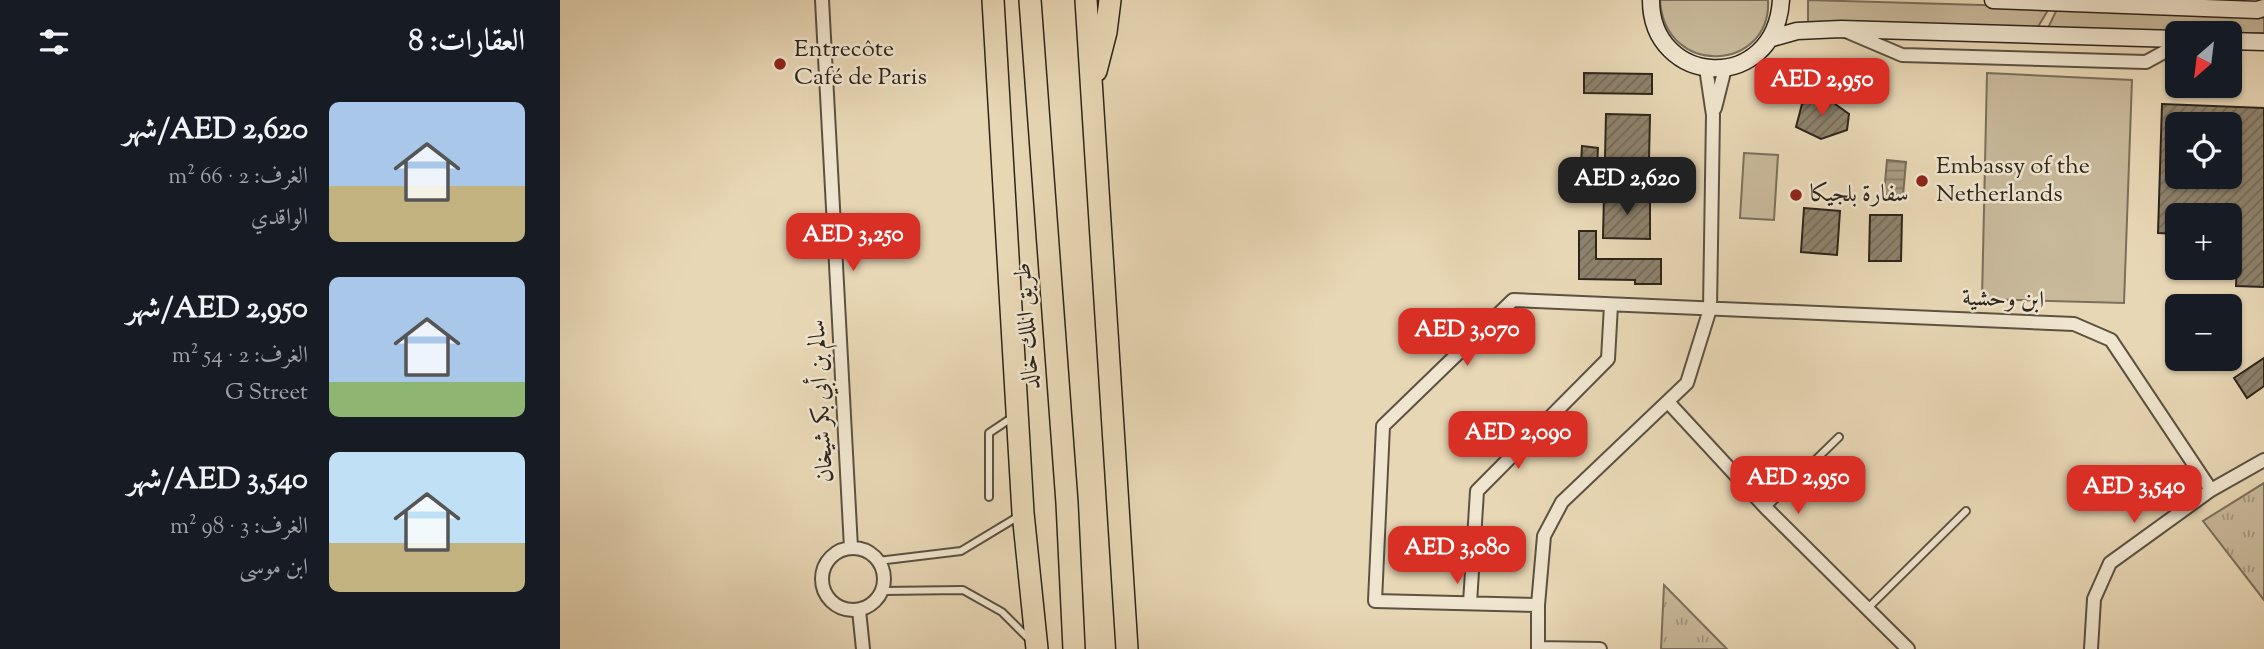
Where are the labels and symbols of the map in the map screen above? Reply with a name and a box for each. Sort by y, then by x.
north arrow [2165,21,2242,98]
place label: Entrecôte Café de Paris [794,33,927,95]
marker: Entrecôte Café de Paris [772,56,788,72]
pin: AED 2,950 [1742,58,1902,118]
place label: Embassy of the Netherlands [1936,150,2090,212]
pin: AED 2,620 [1547,158,1707,217]
marker: Embassy of the Netherlands [1914,173,1930,189]
place label: سفارة بلجيكا [1810,178,1909,212]
marker: سفارة بلجيكا [1788,187,1804,203]
pin: AED 3,250 [773,214,933,273]
street label: طريق الملك خالد [1007,261,1049,391]
street label: ابن وحشية [1961,282,2045,318]
pin: AED 3,070 [1387,308,1547,368]
street label: سالم بن أبي بكر شيخان [799,318,845,484]
pin: AED 2,090 [1438,412,1598,471]
pin: AED 2,950 [1718,456,1878,516]
pin: AED 3,540 [2054,466,2214,525]
pin: AED 3,080 [1377,526,1537,586]

